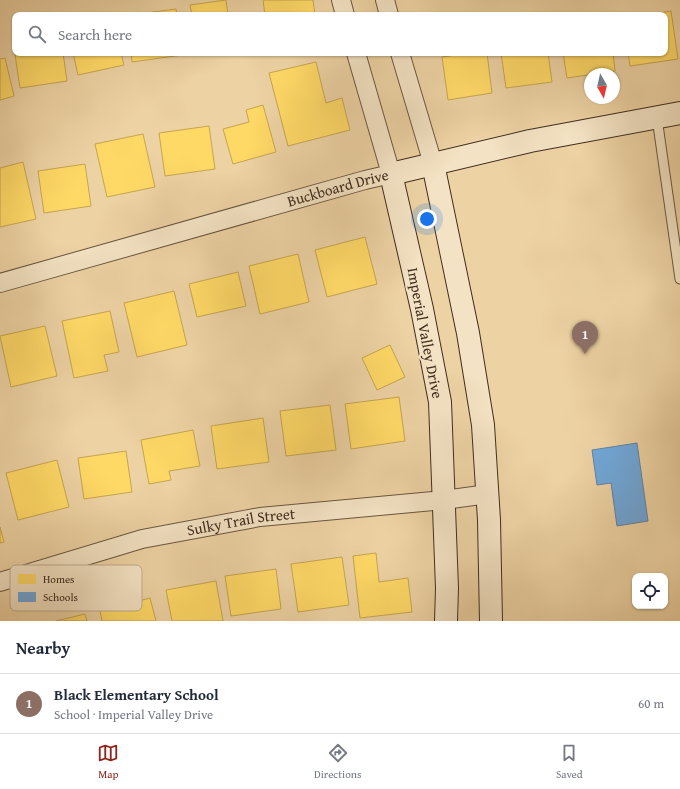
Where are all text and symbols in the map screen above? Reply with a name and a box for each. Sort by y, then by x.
search box [12,12,668,56]
icon: search [26,23,48,45]
text: Search here [58,24,132,45]
north arrow [584,68,620,104]
street label: Buckboard Drive [285,164,391,211]
your location [417,209,437,229]
street label: Imperial Valley Drive [403,266,448,400]
pin: 1 [572,321,598,354]
street label: Sulky Trail Street [185,503,297,540]
legend [10,565,142,611]
text: Homes [43,571,74,587]
map controls [632,573,668,609]
button: locate [632,573,668,609]
text: Schools [43,589,78,605]
text: Nearby [16,635,70,660]
text: Black Elementary School [54,684,219,705]
text: 1 [26,694,32,713]
text: 60 m [638,694,664,713]
text: School · Imperial Valley Drive [54,705,213,724]
tab: Map [97,742,119,782]
tab: Directions [314,742,361,782]
tab: Saved [556,742,583,782]

